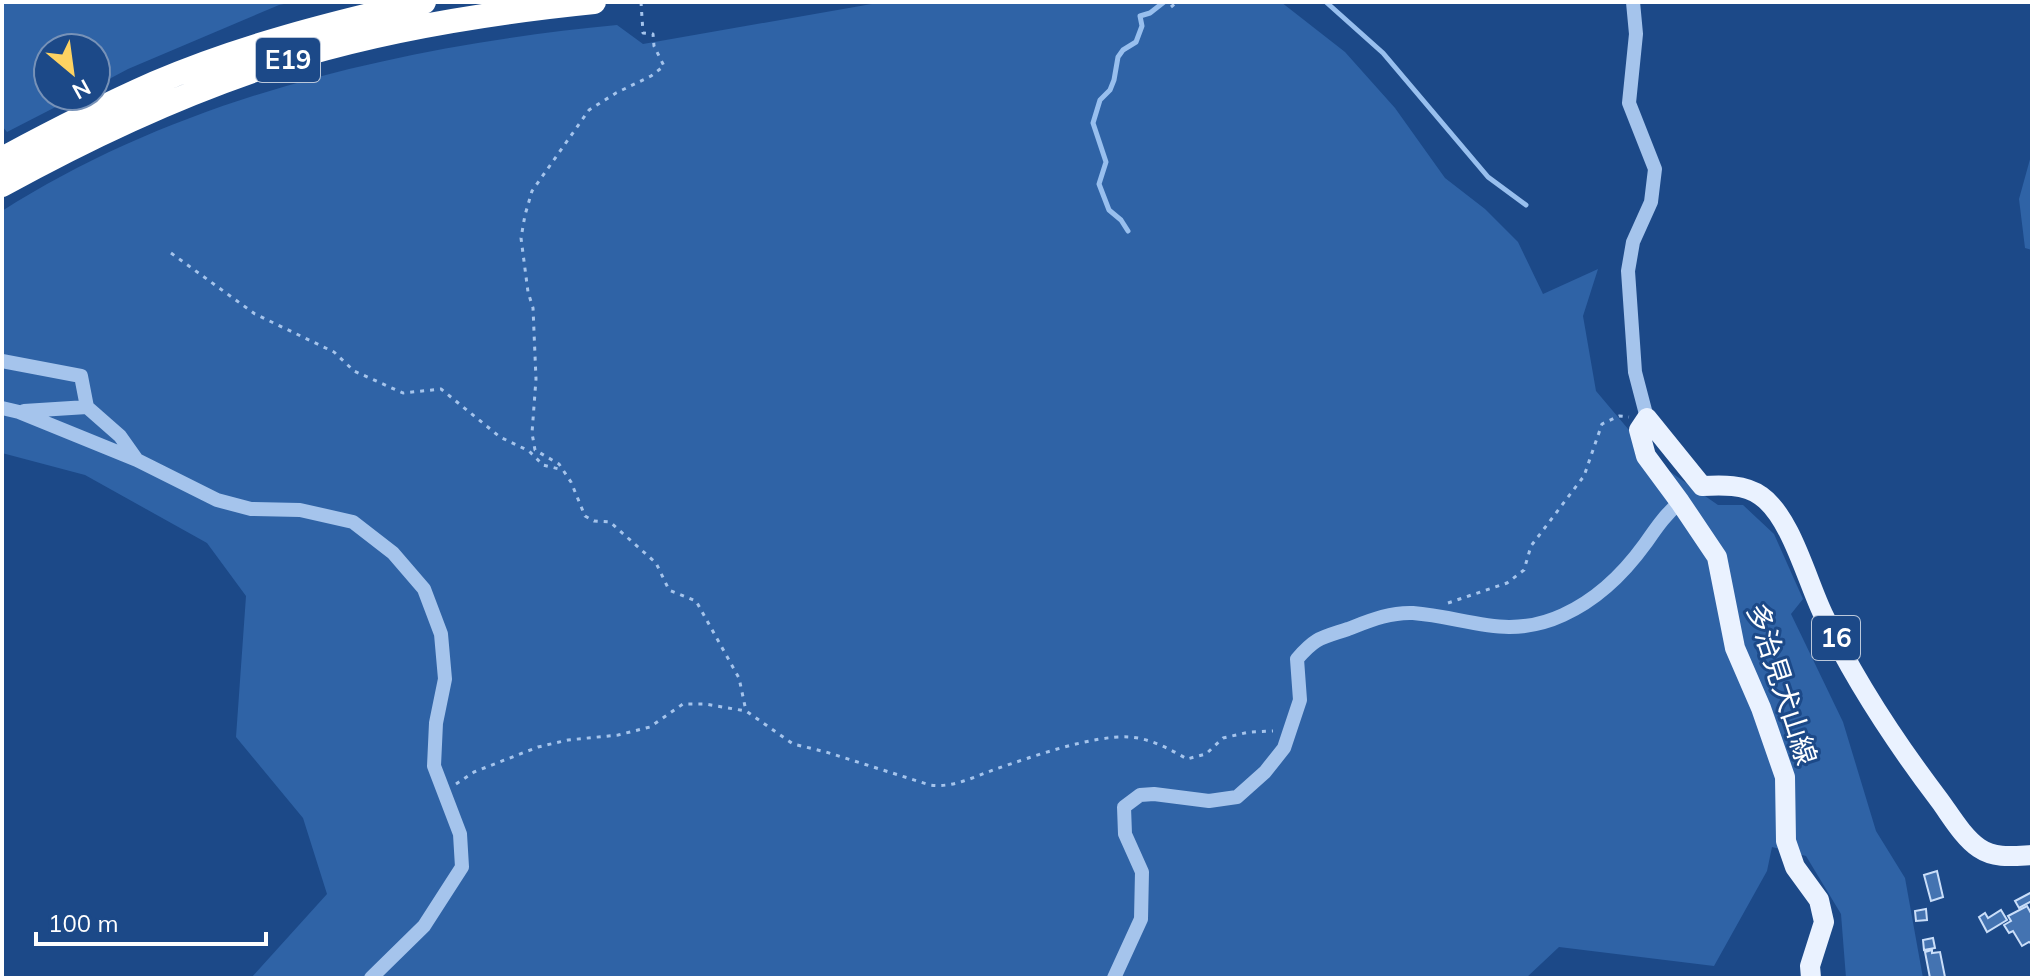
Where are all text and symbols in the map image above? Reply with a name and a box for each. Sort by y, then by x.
north arrow [32,32,112,112]
road number: E19 [256,38,320,82]
text: N [68,73,96,106]
street label: 多治見犬山線 [1740,599,1825,769]
road number: 16 [1812,616,1860,660]
scale bar [36,896,266,946]
text: 100 m [48,908,119,938]

